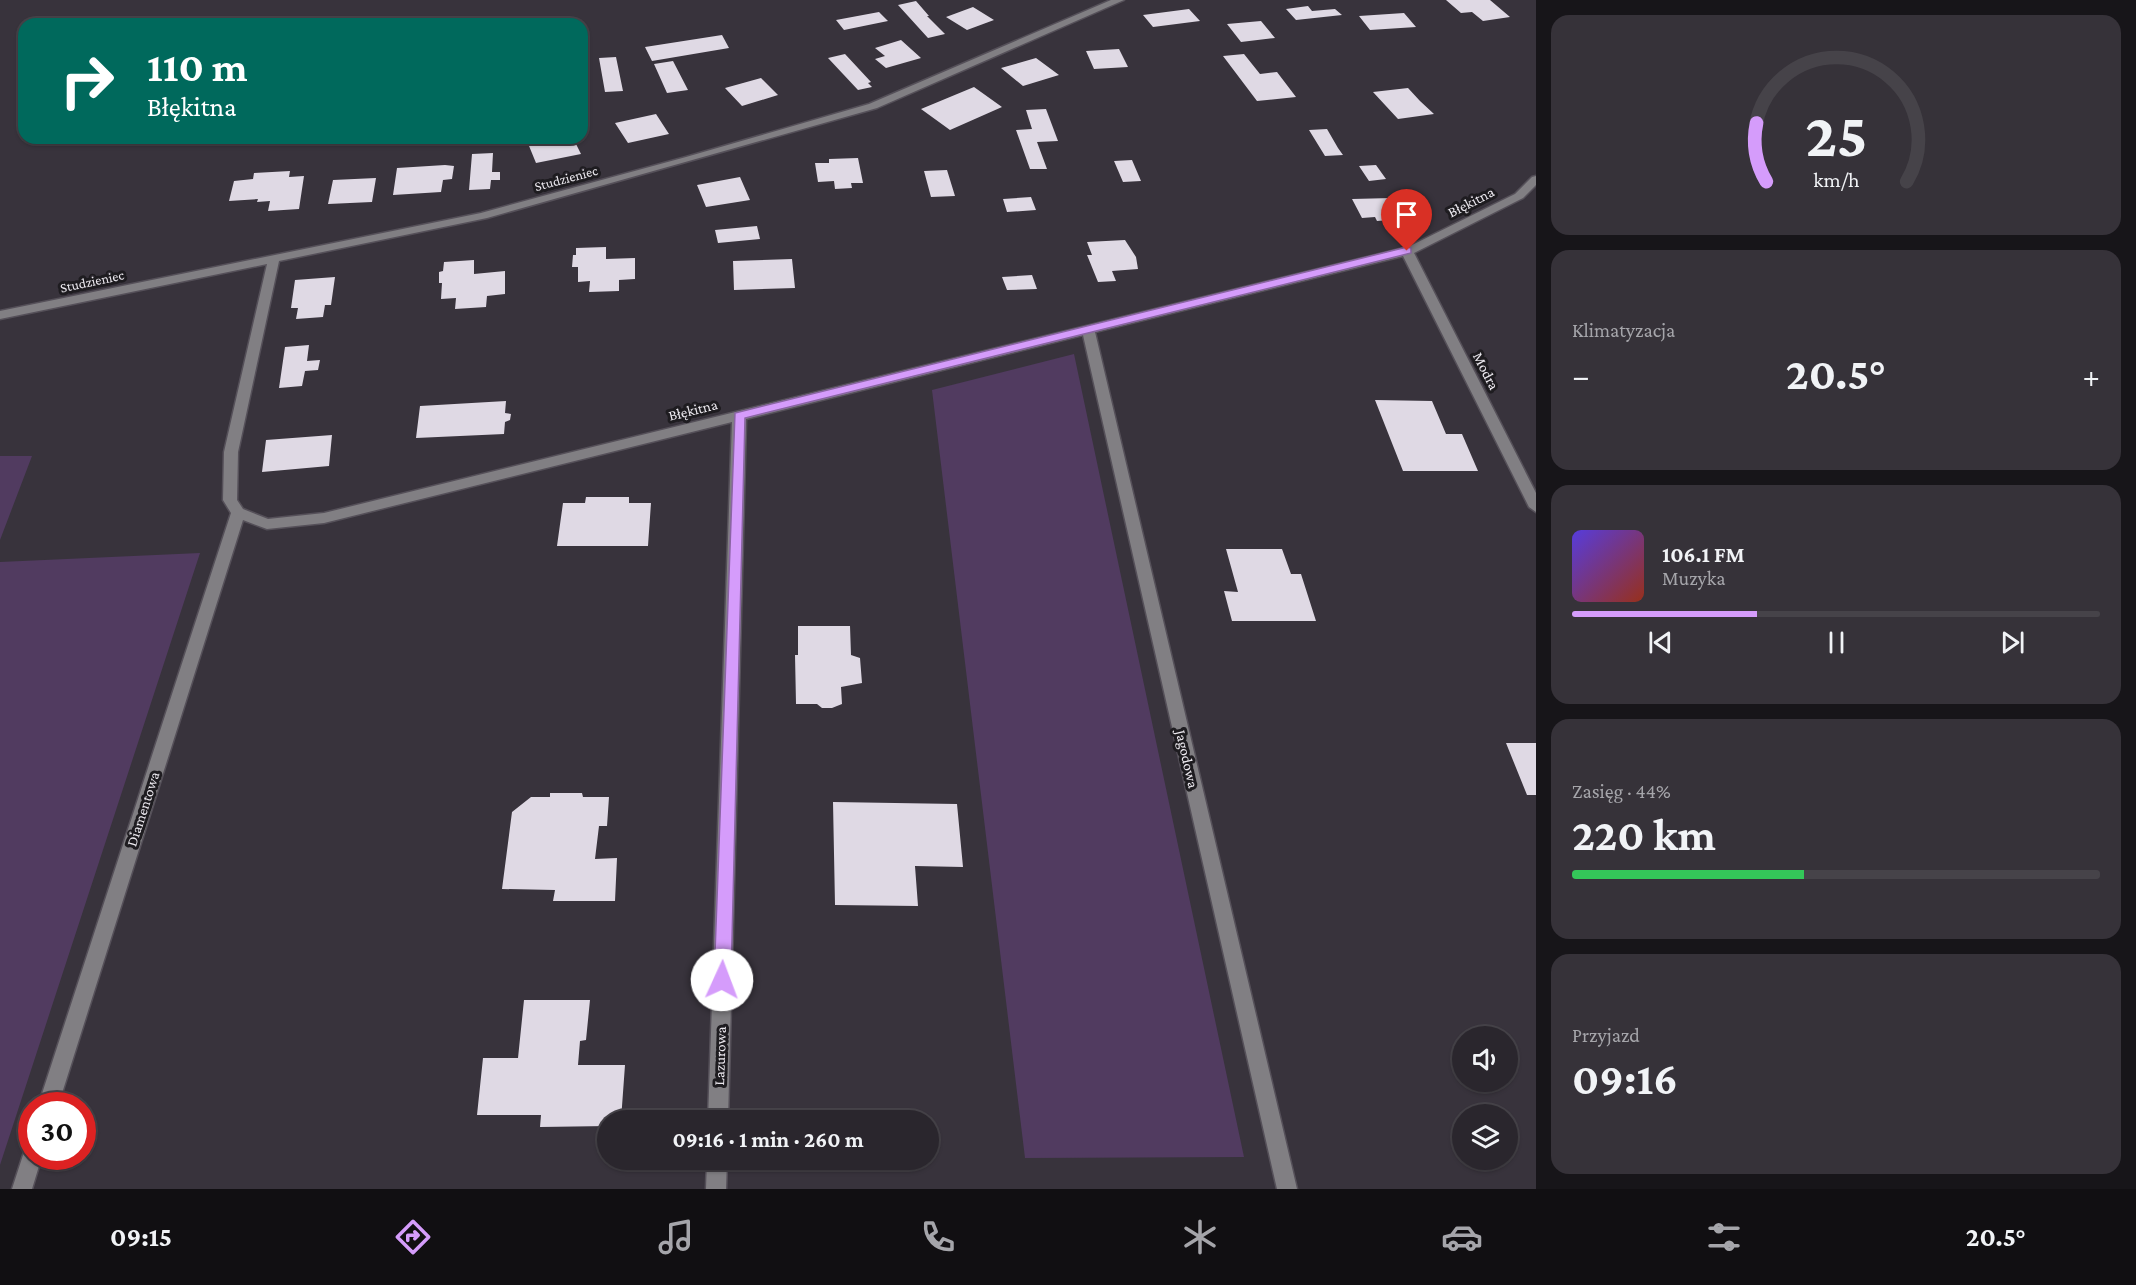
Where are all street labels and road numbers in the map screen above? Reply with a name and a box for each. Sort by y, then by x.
street label: Studzieniec [533,162,600,194]
street label: Błękitna [1445,184,1497,221]
street label: Studzieniec [59,266,126,296]
street label: Modra [1470,350,1502,392]
street label: Błękitna [667,396,719,425]
street label: Jagodowa [1171,726,1201,790]
street label: Diamentowa [123,770,163,848]
street label: Lazurowa [711,1026,729,1086]

